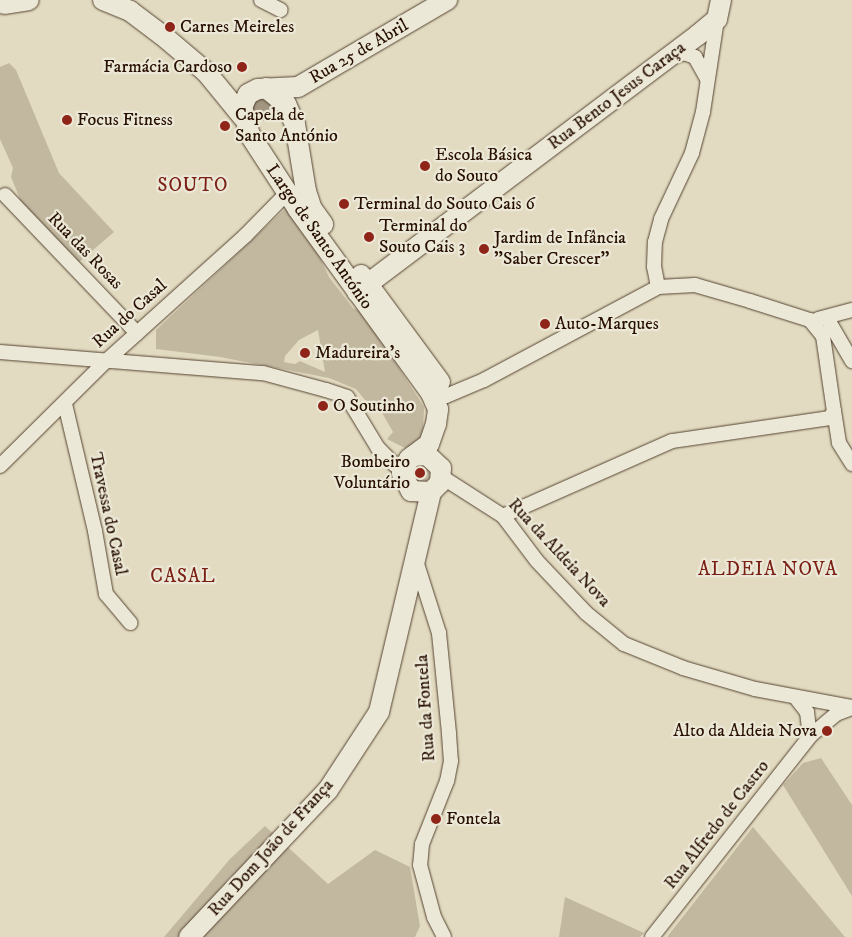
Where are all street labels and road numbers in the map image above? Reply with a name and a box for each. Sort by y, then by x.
street label: Rua 25 de Abril [306,15,412,89]
street label: Rua Bento Jesus Caraça [544,37,690,155]
street label: Largo de Santo António [261,160,377,314]
street label: Rua das Rosas [43,208,127,294]
street label: Rua do Casal [88,275,172,353]
street label: Travessa do Casal [84,451,132,577]
street label: Rua da Aldeia Nova [503,494,615,612]
street label: Rua da Fontela [411,654,441,762]
street label: Rua Alfredo de Castro [660,756,774,894]
street label: Rua Dom João de França [204,775,338,921]

